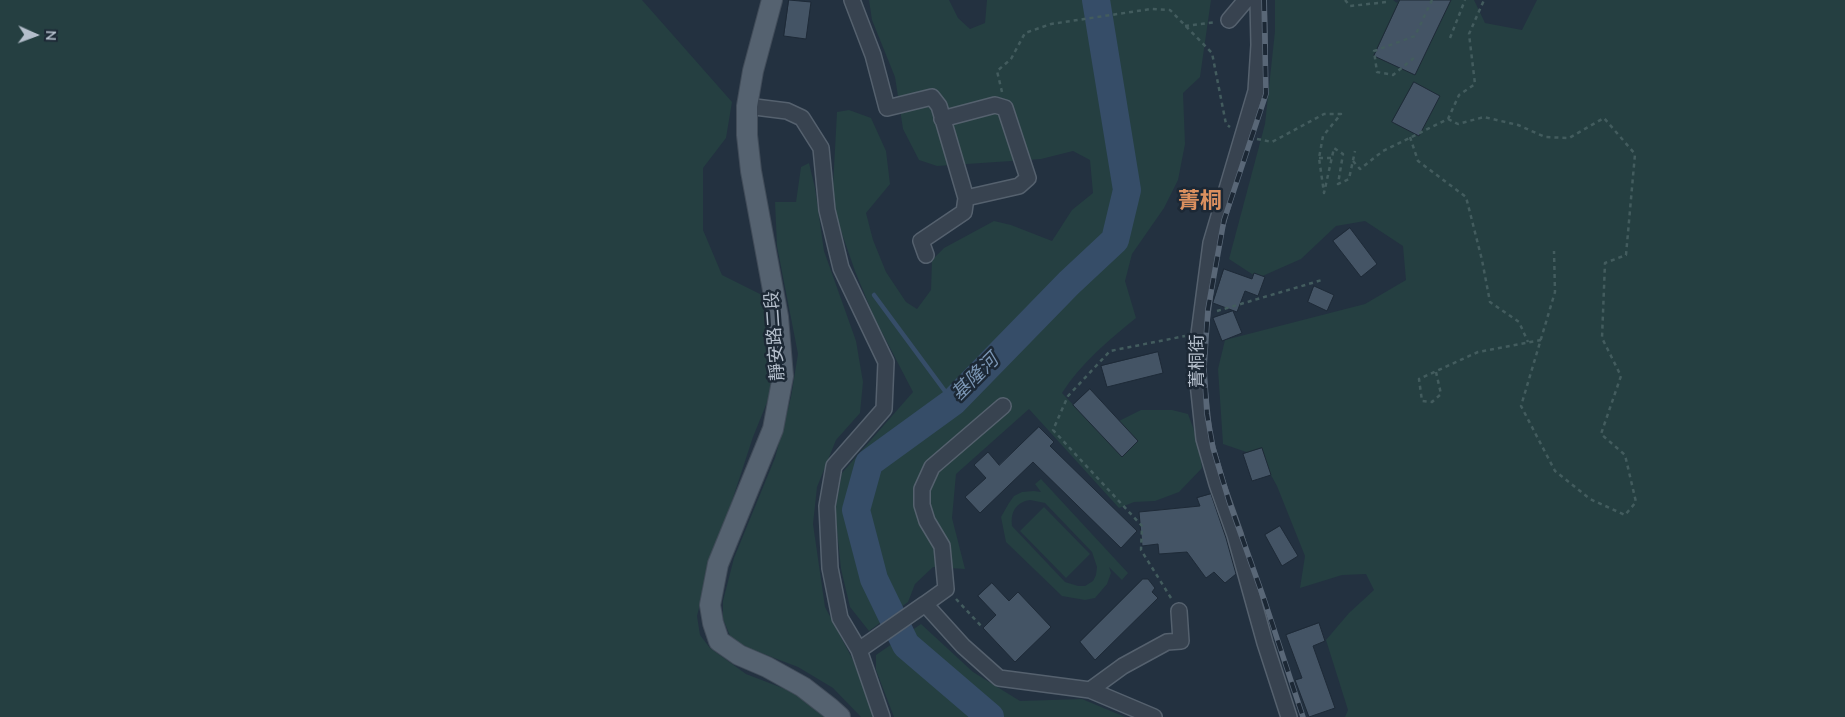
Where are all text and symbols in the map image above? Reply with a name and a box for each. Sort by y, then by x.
north arrow [10,10,60,60]
text: N [41,30,60,41]
district label: 菁桐 [1178,190,1222,216]
street label: 靜安路二段 [762,290,790,382]
street label: 菁桐街 [1188,334,1210,388]
water label: 基隆河 [948,350,1004,406]

